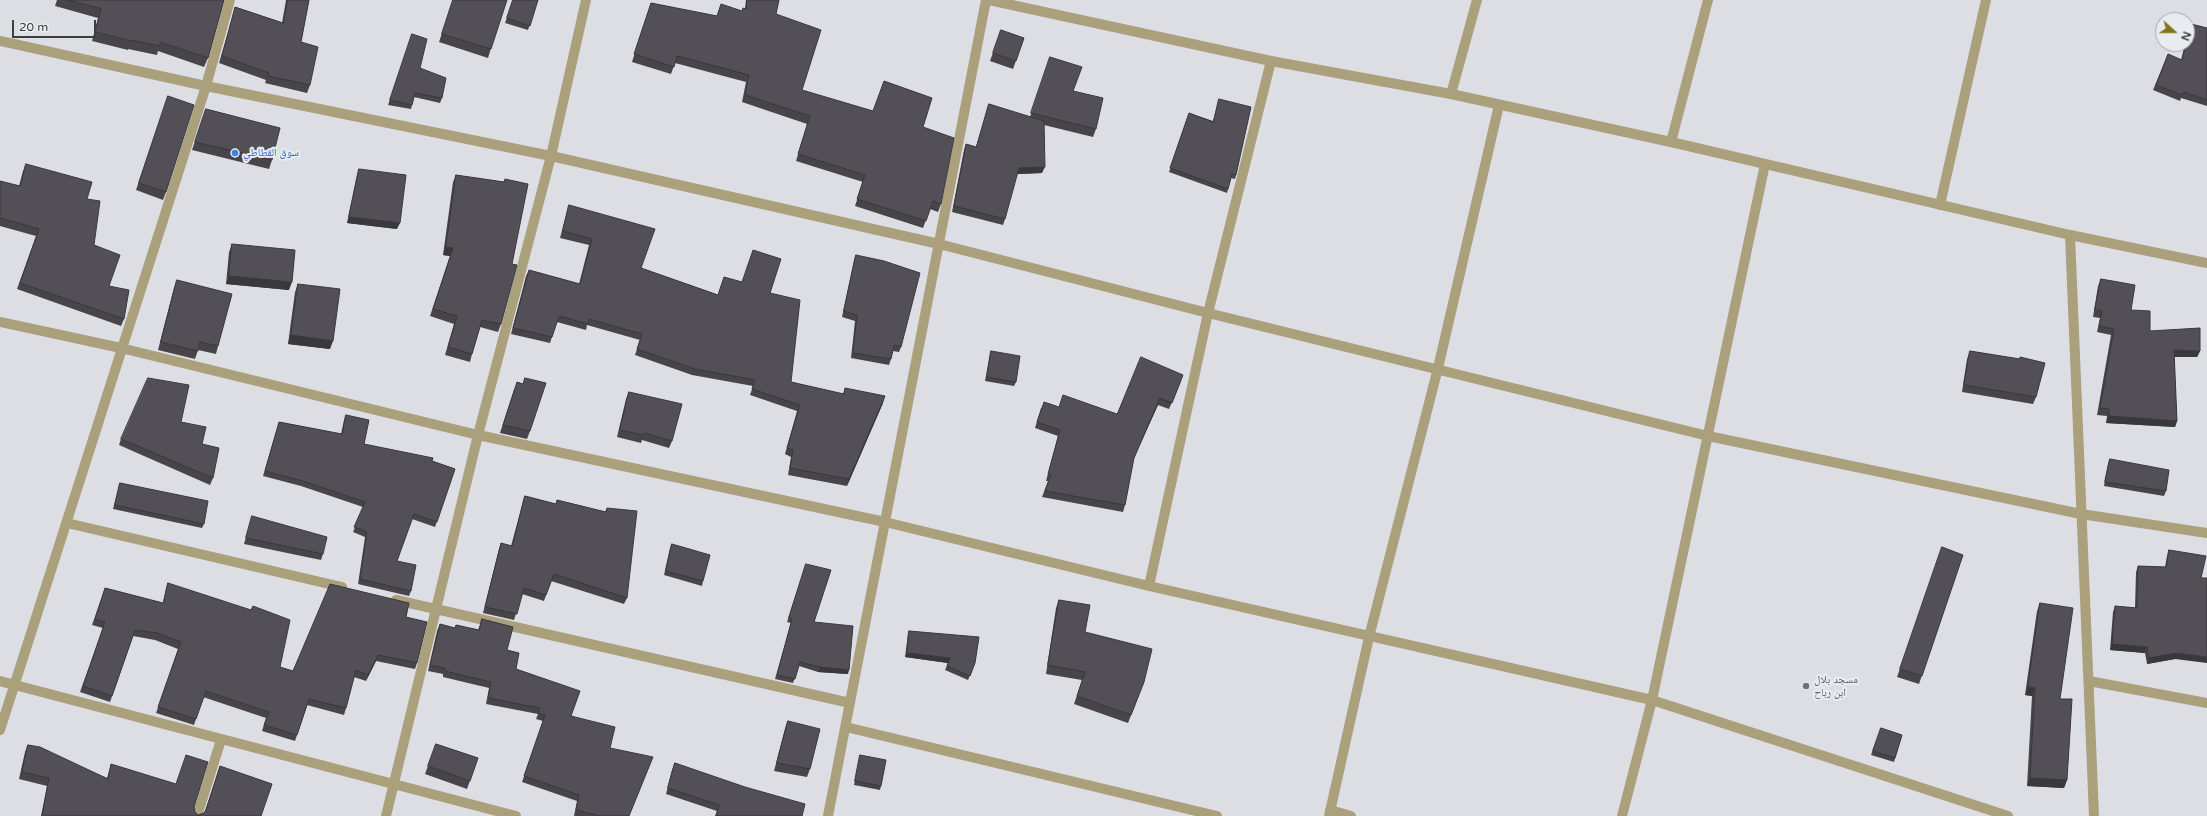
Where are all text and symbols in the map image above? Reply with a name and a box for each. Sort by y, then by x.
scale bar [14,12,98,38]
north arrow [2155,12,2195,52]
text: 20 m [19,20,48,34]
text: N [2178,30,2193,43]
place label: سوق القطاطي [243,146,299,160]
marker: سوق القطاطي [230,148,240,158]
place label: مسجد بلال ابن رباح [1814,673,1858,699]
marker: مسجد بلال ابن رباح [1801,681,1811,691]

